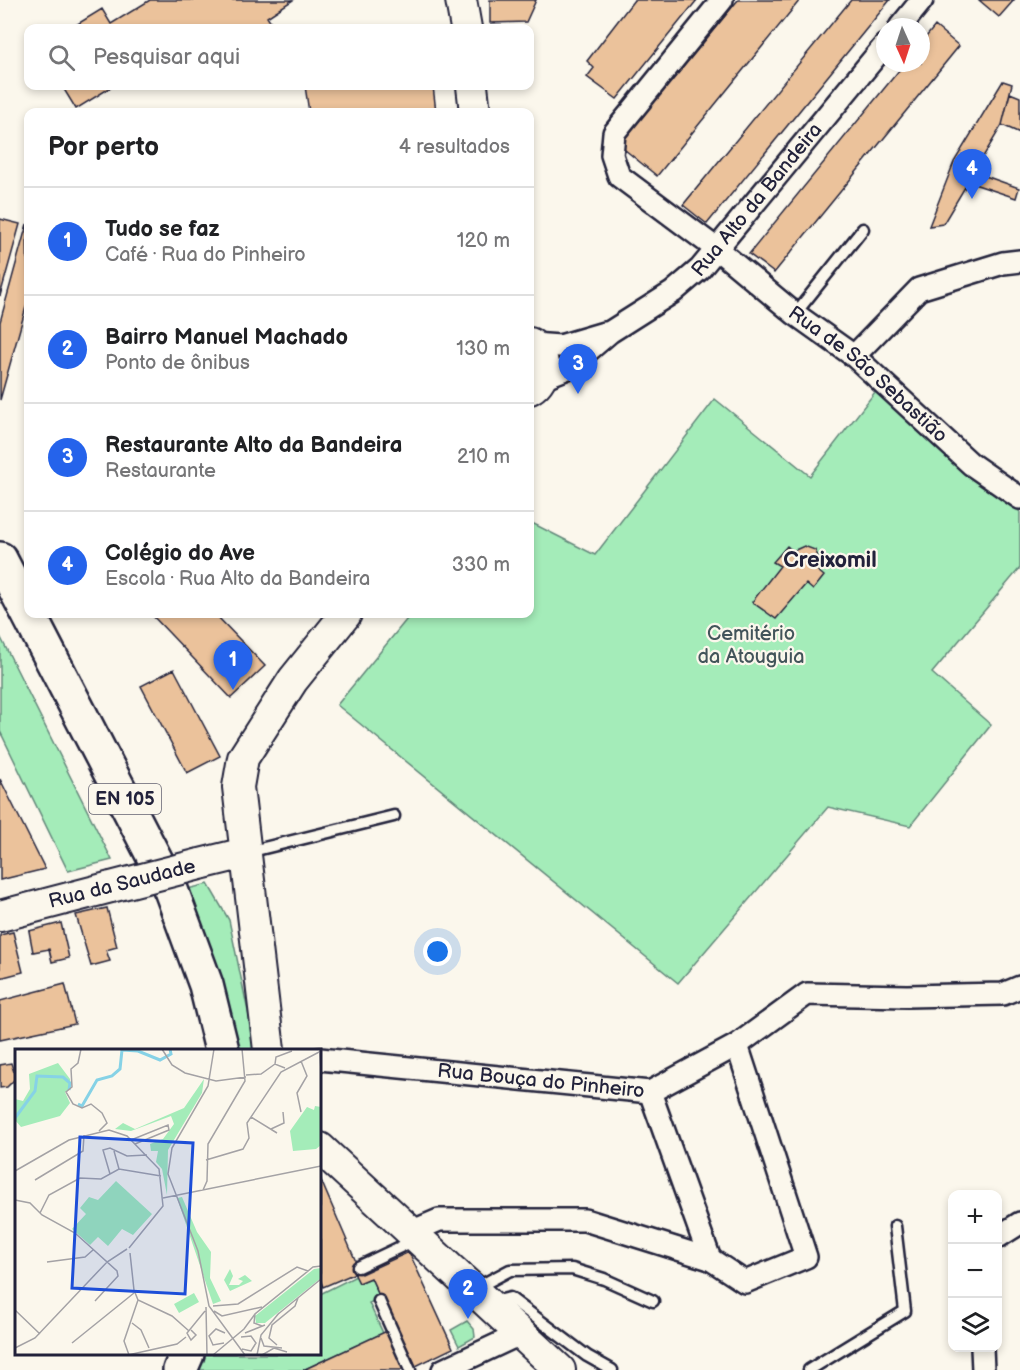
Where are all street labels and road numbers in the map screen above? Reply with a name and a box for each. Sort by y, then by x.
street label: Rua Alto da Bandeira [687,118,827,282]
street label: Rua de São Sebastião [784,301,952,448]
road number: EN 105 [89,784,161,814]
street label: Rua da Saudade [46,854,198,914]
street label: Rua Bouça do Pinheiro [436,1059,646,1103]

